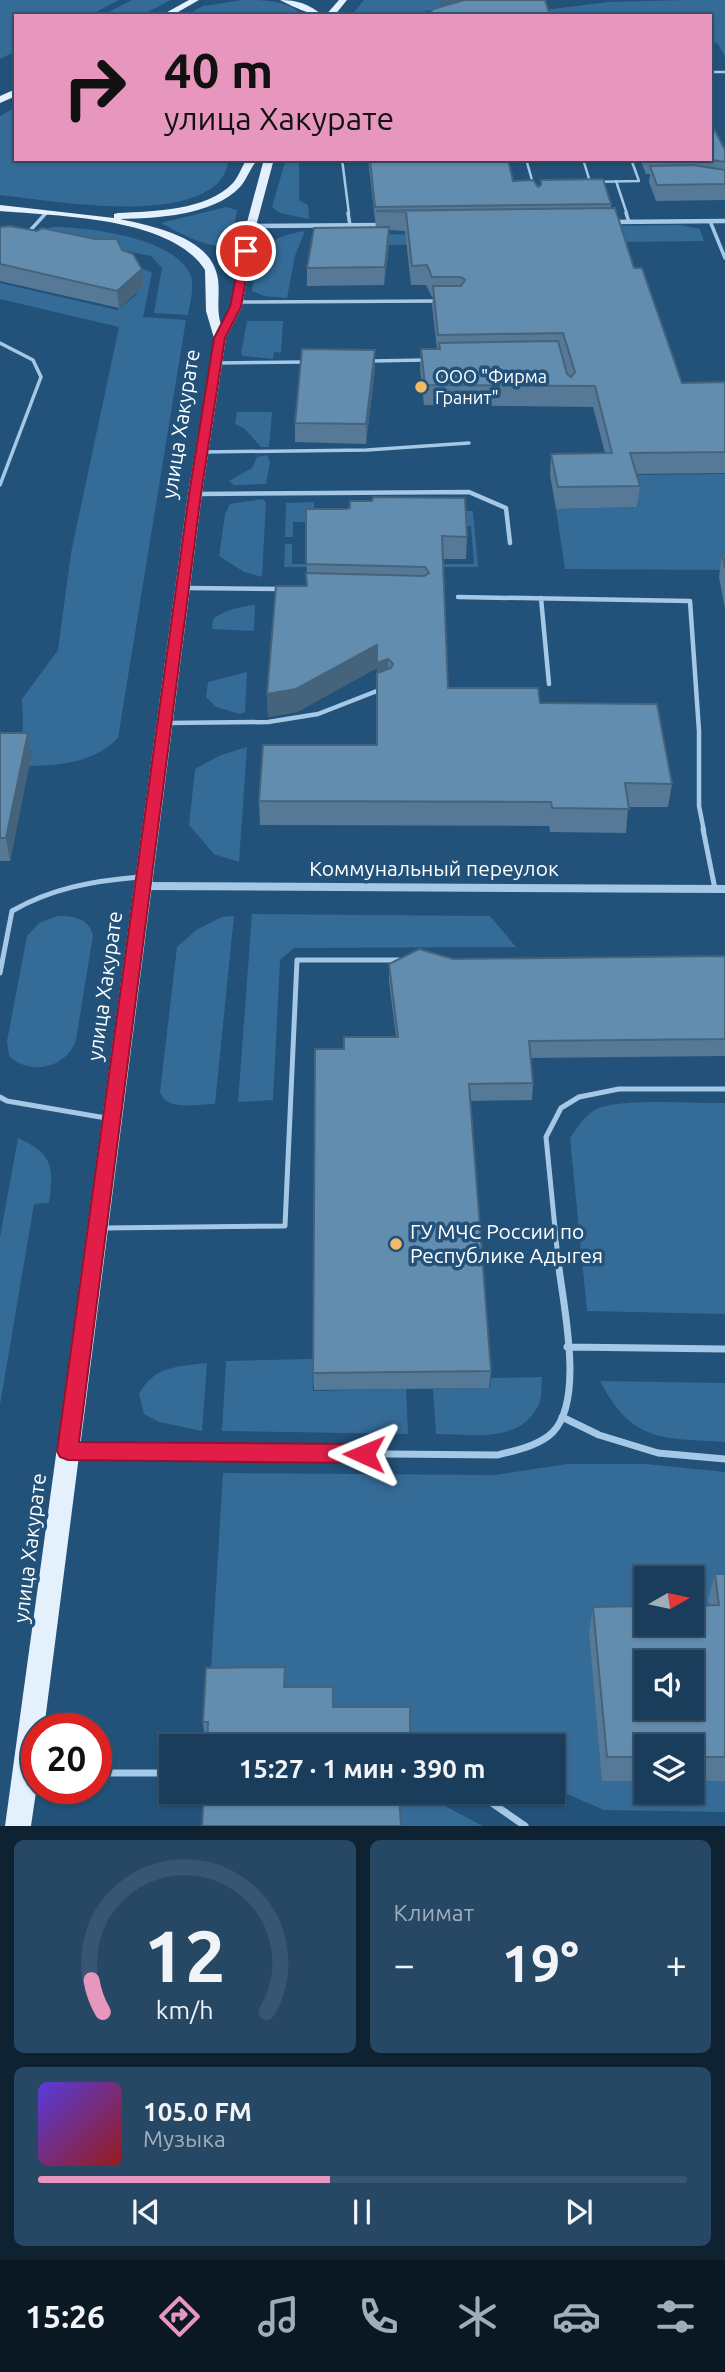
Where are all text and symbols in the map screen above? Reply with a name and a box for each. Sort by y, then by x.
icon: right [49,42,140,133]
text: 40 m [164,42,273,97]
text: улица Хакурате [164,100,394,136]
pin [216,221,276,281]
icon: arrive [227,232,265,270]
street label: улица Хакурате [156,347,204,500]
place label: ООО "Фирма Гранит" [435,366,547,407]
marker: ООО "Фирма Гранит" [413,379,429,395]
street label: Коммунальный переулок [309,856,559,880]
street label: улица Хакурате [82,909,126,1062]
place label: ГУ МЧС России по Республике Адыгея [410,1219,603,1267]
marker: ГУ МЧС России по Республике Адыгея [388,1236,404,1252]
position arrow [327,1417,401,1491]
street label: улица Хакурате [8,1471,50,1624]
north arrow [634,1566,704,1636]
map controls [634,1566,704,1804]
button: sound [634,1650,704,1720]
speed limit sign: 20 [21,1713,112,1804]
button: layers [634,1734,704,1804]
text: 15:27 · 1 мин · 390 m [239,1754,485,1783]
text: Климат [394,1900,474,1925]
text: 12 [144,1915,226,1997]
text: 19° [502,1934,579,1992]
text: − [394,1943,415,1985]
text: + [666,1943,687,1985]
text: km/h [156,1996,214,2024]
text: 105.0 FM [143,2097,252,2126]
text: Музыка [143,2126,226,2151]
icon: previous [127,2193,165,2231]
icon: pause [343,2193,381,2231]
icon: next [560,2193,598,2231]
icon: directions [155,2292,204,2341]
icon: music [254,2292,303,2341]
icon: phone [354,2292,403,2341]
icon: climate [453,2292,502,2341]
icon: car [552,2292,601,2341]
icon: filters [651,2292,700,2341]
text: 15:26 [25,2298,105,2334]

